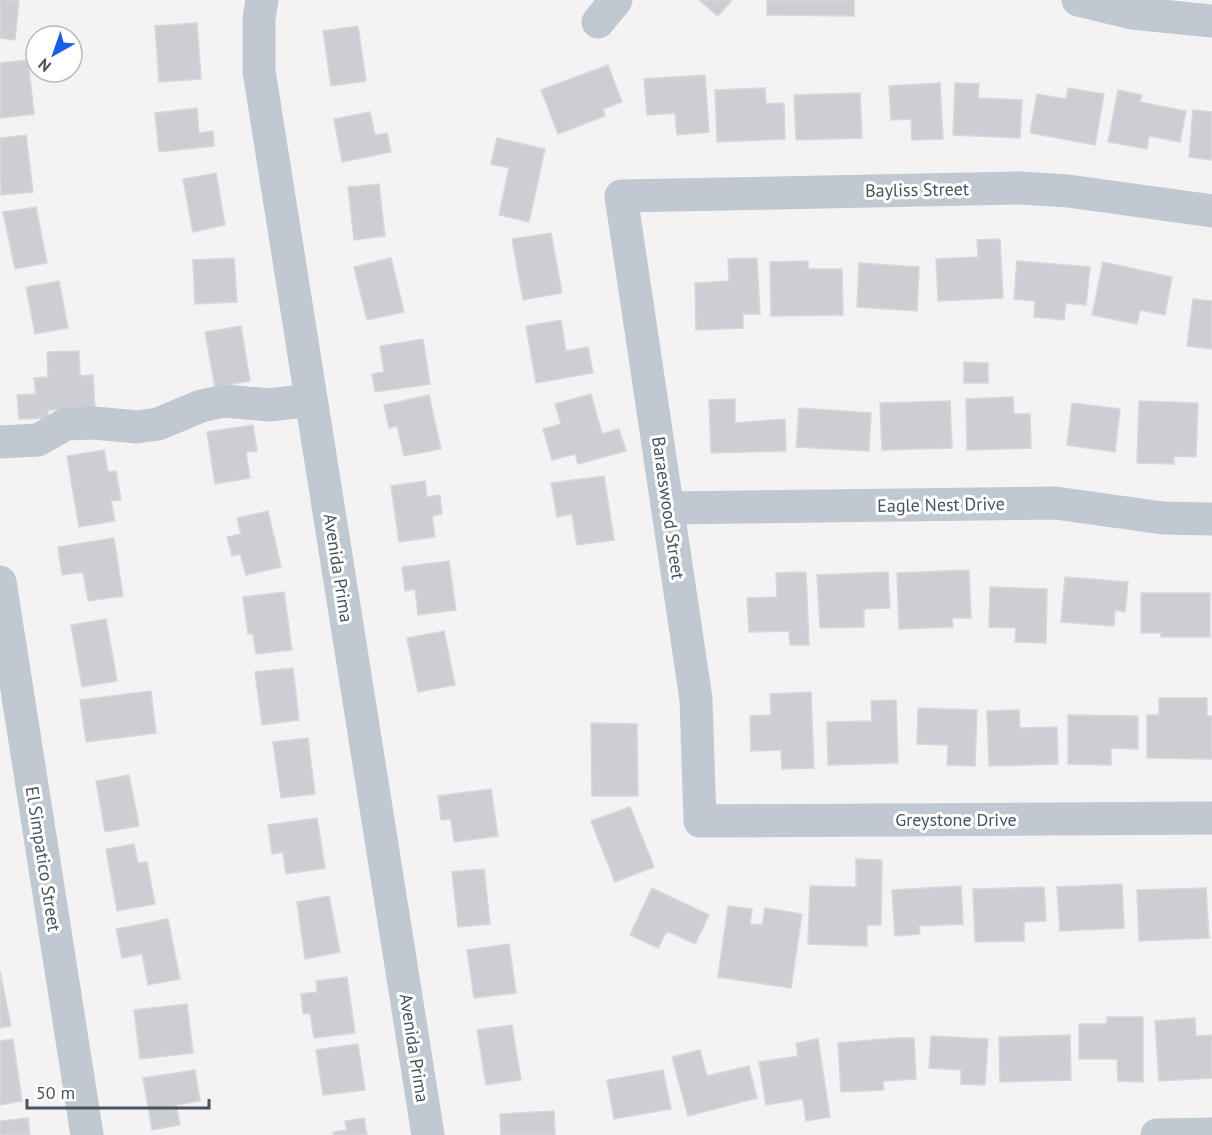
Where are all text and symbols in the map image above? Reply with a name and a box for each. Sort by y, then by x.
north arrow [24,24,84,84]
text: N [34,54,55,77]
street label: Bayliss Street [865,177,969,202]
street label: Baraeswood Street [647,435,690,581]
street label: Eagle Nest Drive [877,492,1005,517]
street label: Avenida Prima [319,512,358,624]
street label: El Simpatico Street [21,785,66,933]
street label: Greystone Drive [895,808,1017,831]
street label: Avenida Prima [395,992,434,1104]
scale bar [27,1072,208,1110]
text: 50 m [36,1081,75,1104]

